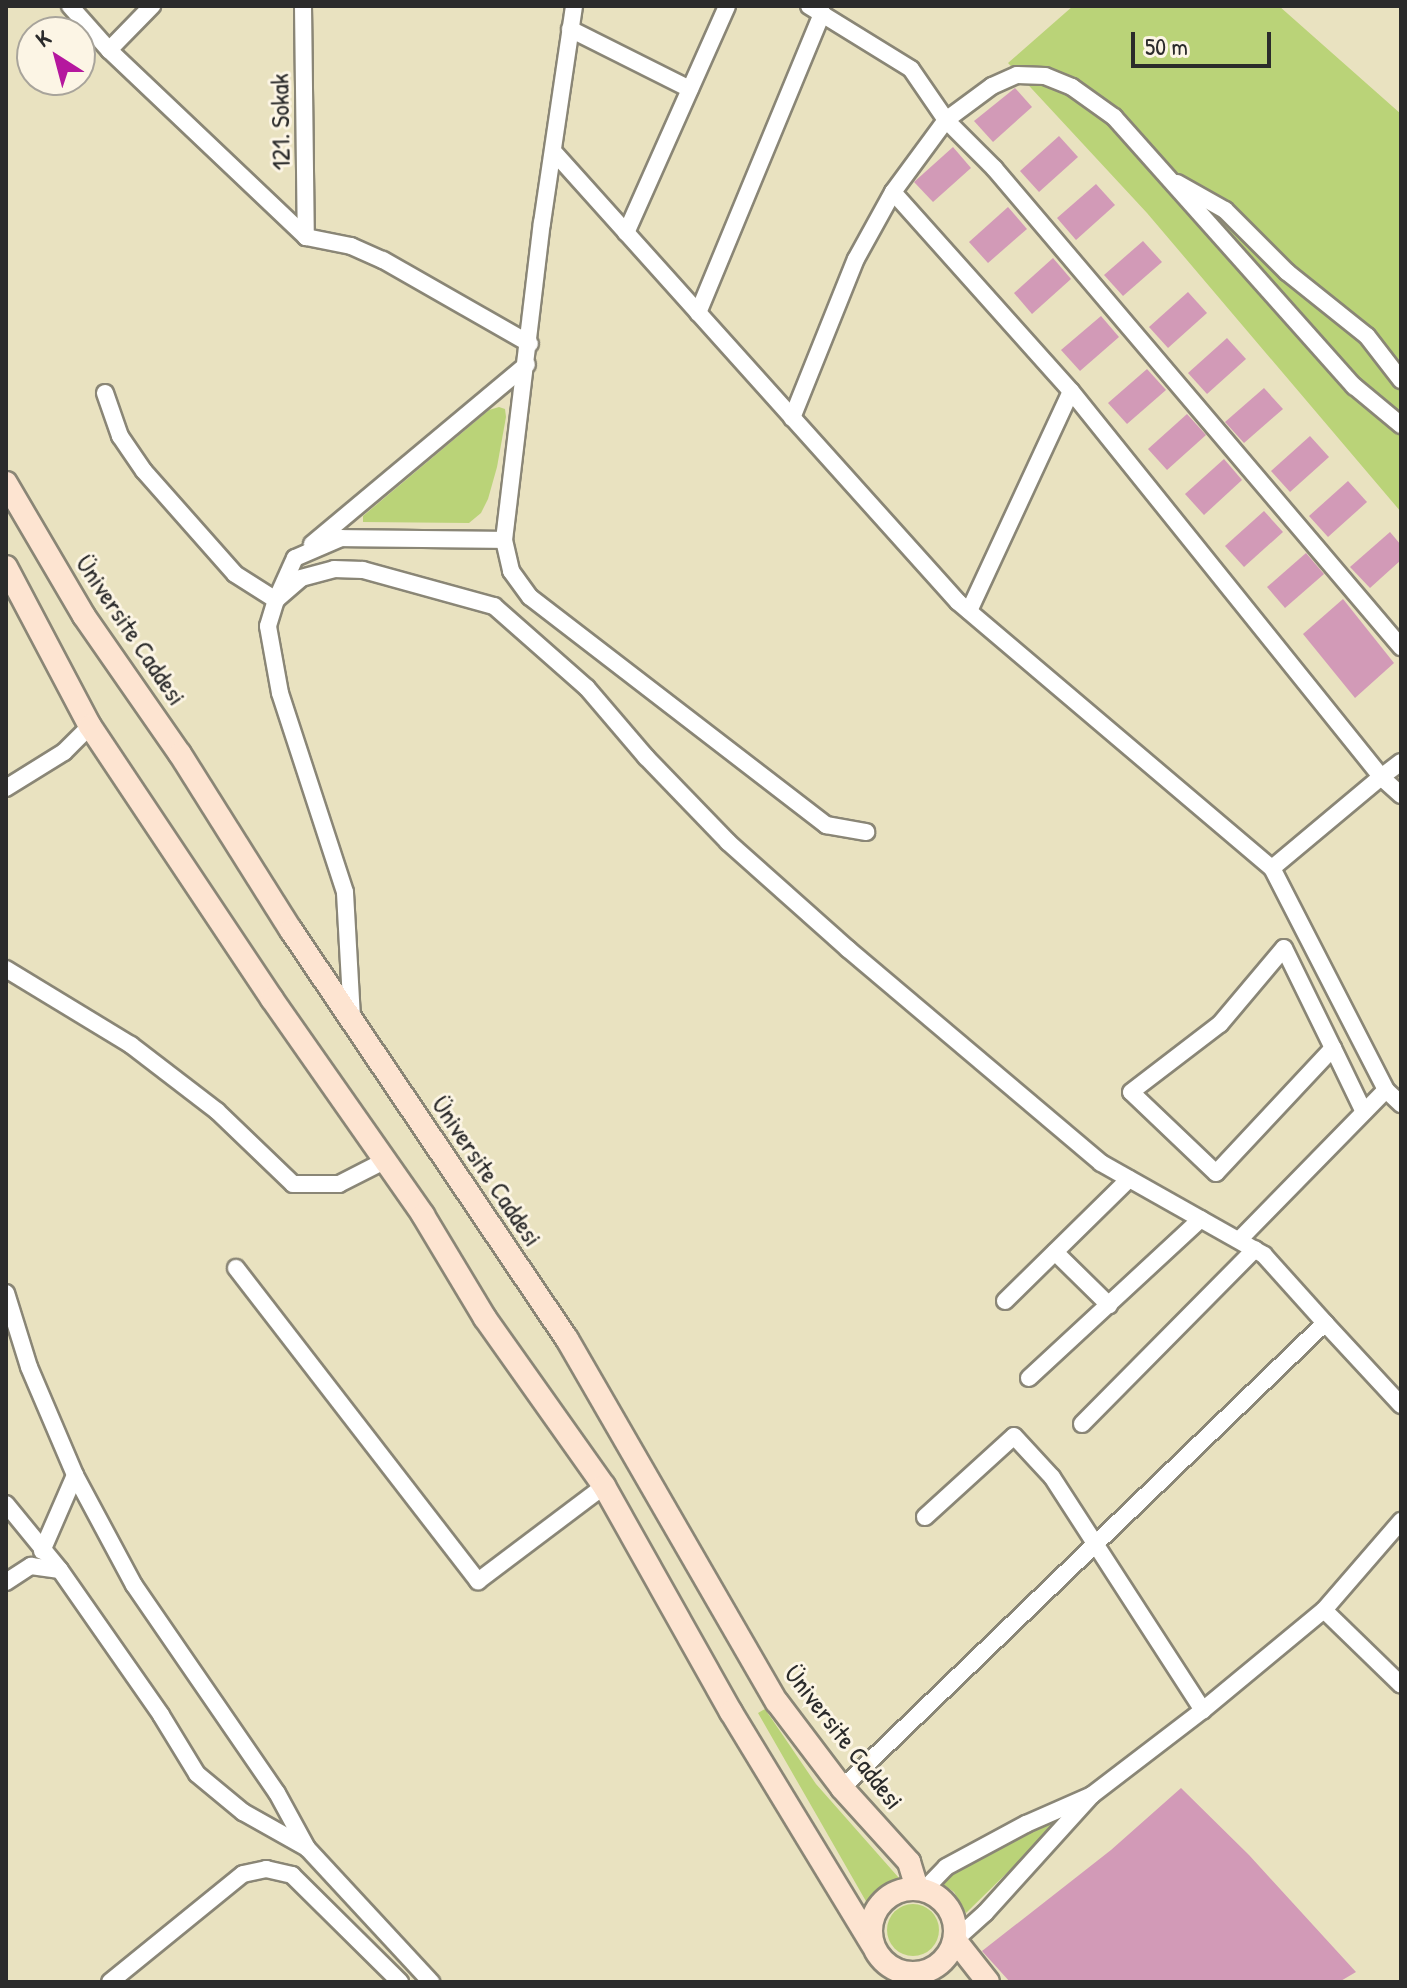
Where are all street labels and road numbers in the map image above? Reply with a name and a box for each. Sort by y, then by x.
street label: 121. Sokak [264,73,296,171]
street label: Üniversite Caddesi [69,549,193,711]
street label: Üniversite Caddesi [425,1090,549,1252]
street label: Üniversite Caddesi [778,1659,910,1815]

